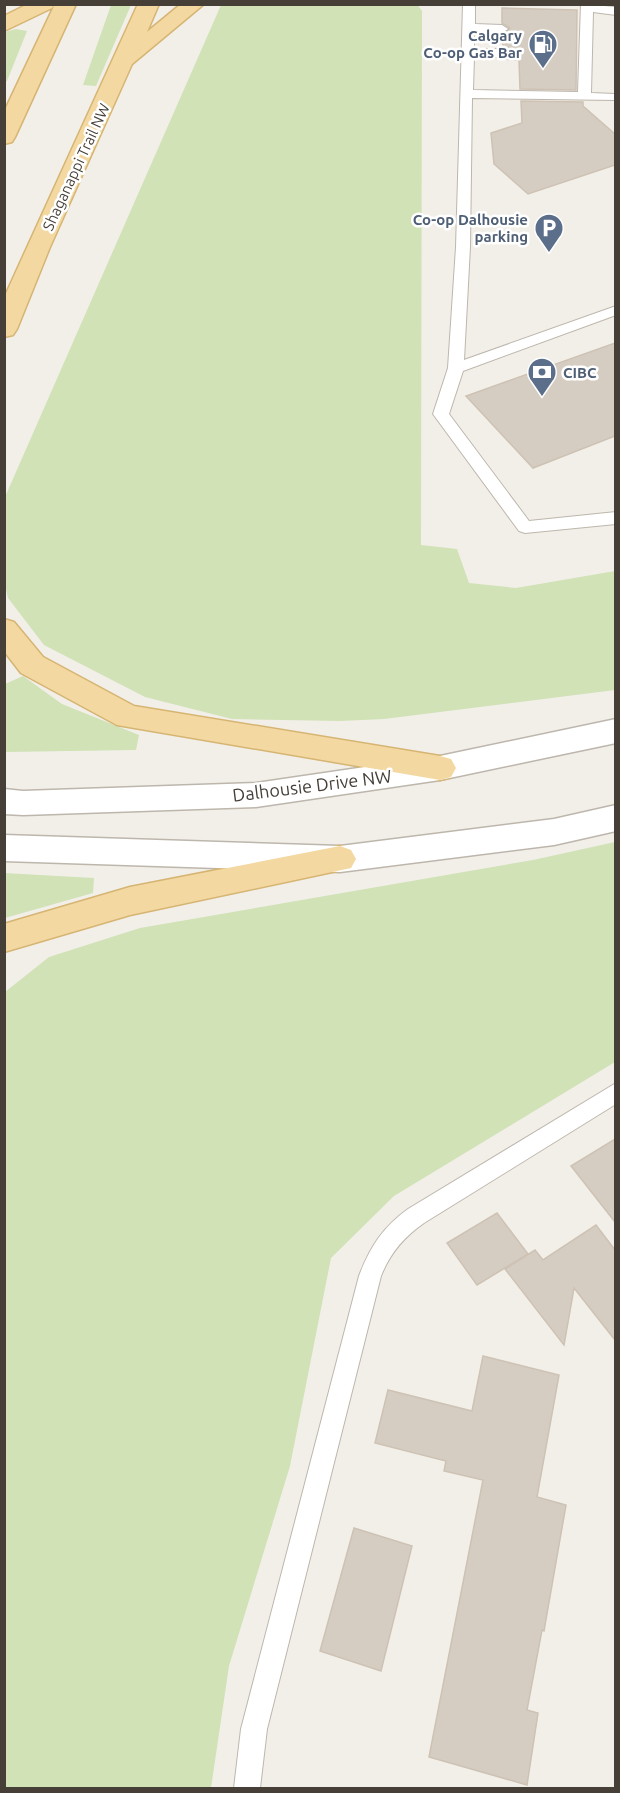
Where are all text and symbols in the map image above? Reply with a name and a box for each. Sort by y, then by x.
place label: Calgary Co-op Gas Bar [423,27,523,61]
fuel station icon: Calgary Co-op Gas Bar [527,28,559,70]
street label: Shaganappi Trail NW [39,101,113,233]
place label: Co-op Dalhousie parking [413,211,528,245]
parking icon: Co-op Dalhousie parking [533,212,565,254]
bank icon: CIBC [526,356,558,398]
place label: CIBC [563,364,597,381]
street label: Dalhousie Drive NW [231,765,393,805]

